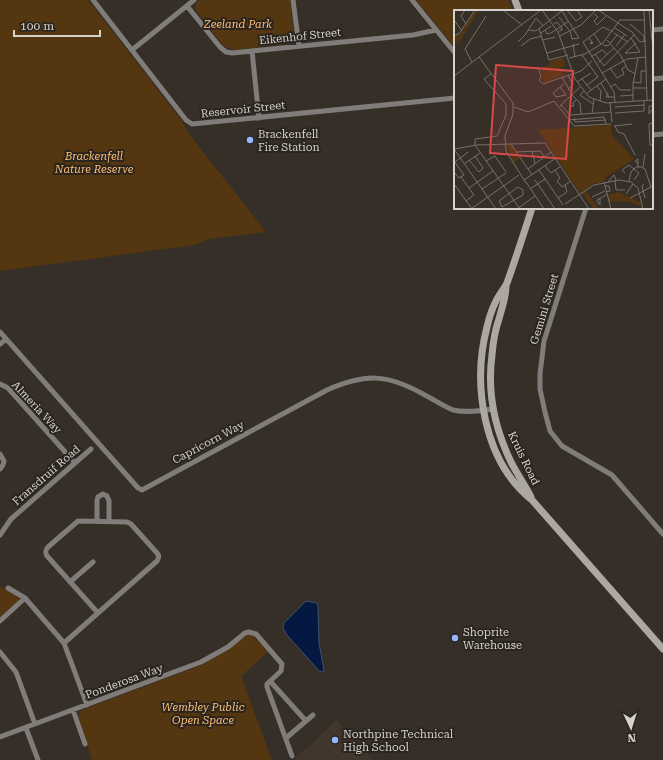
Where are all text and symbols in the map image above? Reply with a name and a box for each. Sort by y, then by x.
inset map [454,10,653,209]
scale bar [14,12,100,38]
park label: Zeeland Park [203,18,272,31]
text: 100 m [20,19,54,33]
street label: Eikenhof Street [258,26,342,47]
street label: Reservoir Street [200,99,286,120]
place label: Brackenfell Fire Station [258,128,320,154]
marker: Brackenfell Fire Station [245,135,255,145]
park label: Brackenfell Nature Reserve [54,150,134,176]
street label: Gemini Street [528,272,561,346]
street label: Almeria Way [9,378,65,437]
street label: Capricorn Way [170,418,247,467]
street label: Kruis Road [505,429,542,487]
street label: Fransdruif Road [10,443,83,508]
place label: Shoprite Warehouse [463,626,522,652]
marker: Shoprite Warehouse [450,633,460,643]
street label: Ponderosa Way [84,661,165,702]
park label: Wembley Public Open Space [162,701,245,727]
north arrow [611,708,651,748]
place label: Northpine Technical High School [343,728,454,754]
text: N [626,731,636,744]
marker: Northpine Technical High School [330,735,340,745]

